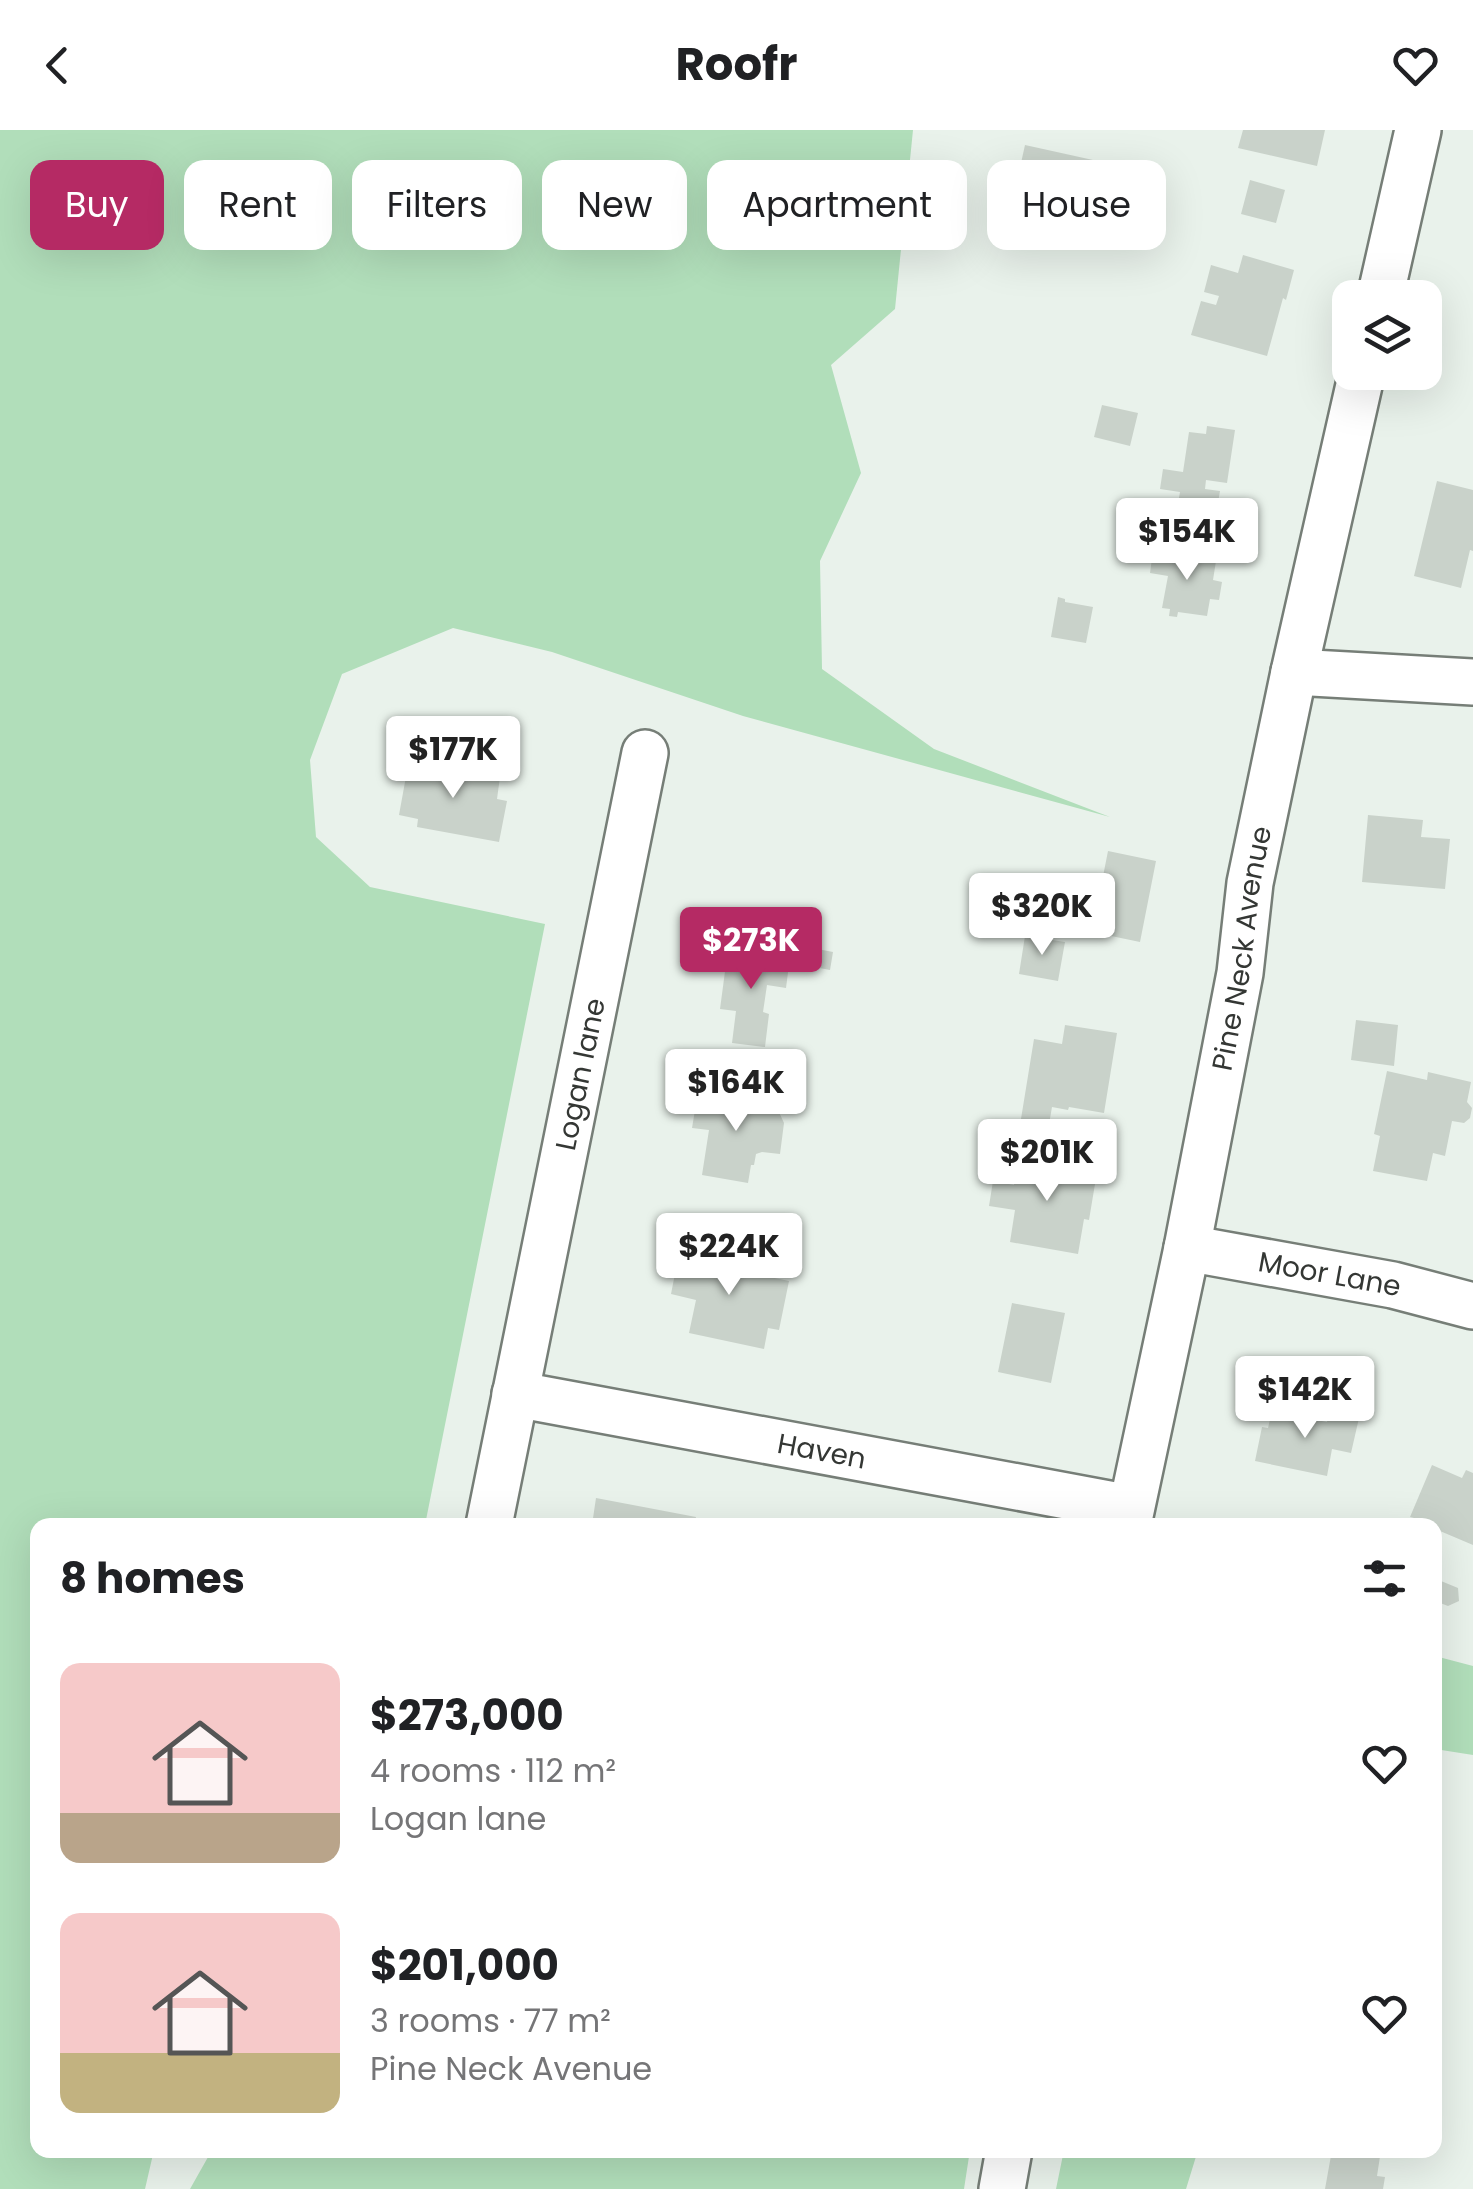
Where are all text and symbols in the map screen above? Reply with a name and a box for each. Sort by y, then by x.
text: Roofr [675,33,798,96]
icon: back [30,38,85,93]
icon: heart [1388,38,1443,93]
chip: Buy [30,160,164,250]
chip: Rent [184,160,332,250]
chip: Filters [352,160,522,250]
chip: New [542,160,687,250]
chip: Apartment [707,160,967,250]
chip: House [987,160,1166,250]
map controls [1332,280,1442,390]
button: layers [1332,280,1442,390]
pin: $154K [1117,498,1257,583]
text: $154K [1138,508,1236,553]
pin: $177K [383,716,523,801]
text: $177K [408,726,498,771]
street label: Pine Neck Avenue [1203,823,1281,1074]
pin: $320K [972,873,1112,958]
text: $320K [991,883,1093,928]
pin: $273K [681,907,821,992]
text: $273K [702,917,800,962]
street label: Logan lane [546,995,615,1154]
pin: $164K [666,1049,806,1134]
text: $164K [687,1059,785,1104]
pin: $201K [977,1119,1117,1204]
text: $201K [1000,1129,1094,1174]
pin: $224K [659,1213,799,1298]
text: $224K [678,1223,780,1268]
street label: Moor Lane [1255,1242,1404,1306]
pin: $142K [1235,1356,1375,1441]
text: $142K [1257,1366,1353,1411]
street label: Haven [774,1424,869,1479]
text: 8 homes [60,1549,245,1608]
icon: filters [1357,1551,1412,1606]
text: $273,000 [370,1686,564,1745]
icon: home [140,1703,260,1823]
icon: heart [1357,1736,1412,1791]
text: 4 rooms · 112 m² [370,1748,616,1793]
text: Logan lane [370,1796,546,1841]
text: $201,000 [370,1936,559,1995]
icon: home [140,1953,260,2073]
icon: heart [1357,1986,1412,2041]
text: 3 rooms · 77 m² [370,1998,611,2043]
text: Pine Neck Avenue [370,2046,652,2091]

